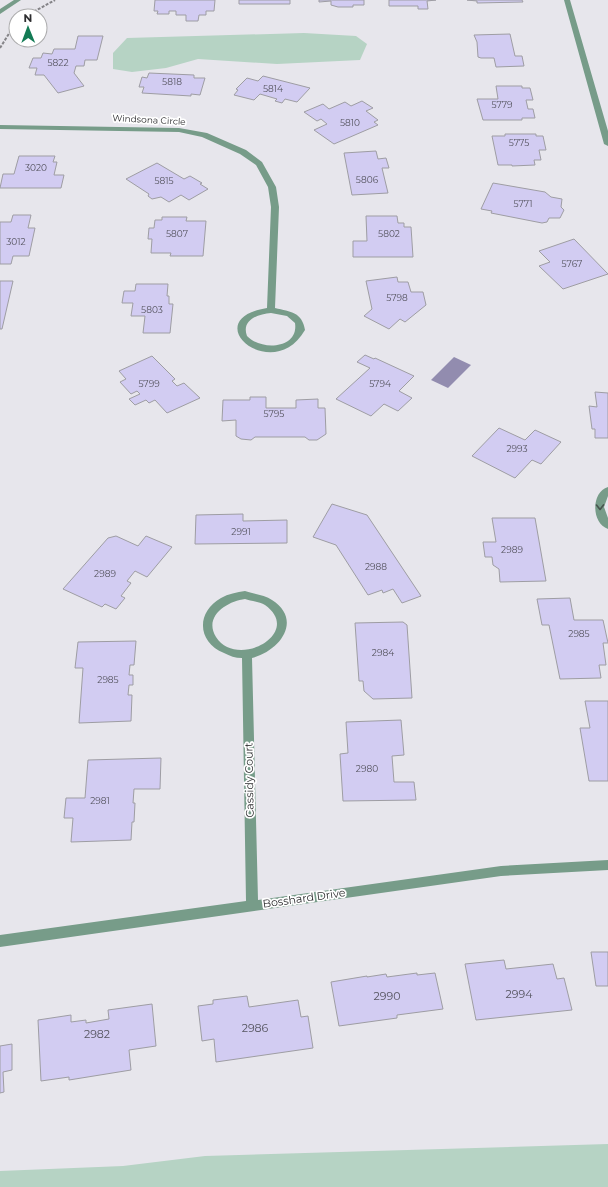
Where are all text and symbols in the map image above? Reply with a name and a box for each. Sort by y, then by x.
north arrow [8,8,48,48]
text: N [23,11,32,25]
house number: 5822 [47,57,69,68]
house number: 5818 [162,76,182,87]
house number: 5814 [263,83,283,94]
house number: 5779 [491,99,513,110]
street label: Windsona Circle [112,112,187,127]
house number: 5810 [340,117,360,128]
house number: 5775 [509,137,529,148]
house number: 3020 [25,162,47,173]
house number: 5806 [356,174,379,185]
house number: 5815 [154,175,174,186]
house number: 5771 [514,198,532,209]
house number: 5807 [166,228,188,239]
house number: 5802 [378,228,400,239]
house number: 3012 [6,236,26,247]
house number: 5767 [562,258,582,269]
house number: 5798 [386,292,408,303]
house number: 5803 [141,304,163,315]
house number: 5799 [138,378,160,389]
house number: 5794 [369,378,391,389]
house number: 5795 [264,408,284,419]
house number: 2993 [506,443,528,454]
one-way arrow [596,504,605,511]
house number: 2991 [231,526,251,537]
house number: 2989 [501,544,523,555]
house number: 2988 [365,561,387,572]
house number: 2989 [94,568,116,579]
house number: 2985 [568,628,590,639]
house number: 2984 [372,647,394,658]
house number: 2985 [97,674,119,685]
street label: Cassidy Court [241,742,257,818]
house number: 2980 [356,763,378,774]
house number: 2981 [90,795,110,806]
street label: Bosshard Drive [262,885,347,911]
house number: 2994 [506,987,533,1001]
house number: 2990 [374,989,400,1003]
house number: 2986 [242,1021,269,1035]
house number: 2982 [84,1027,110,1041]

